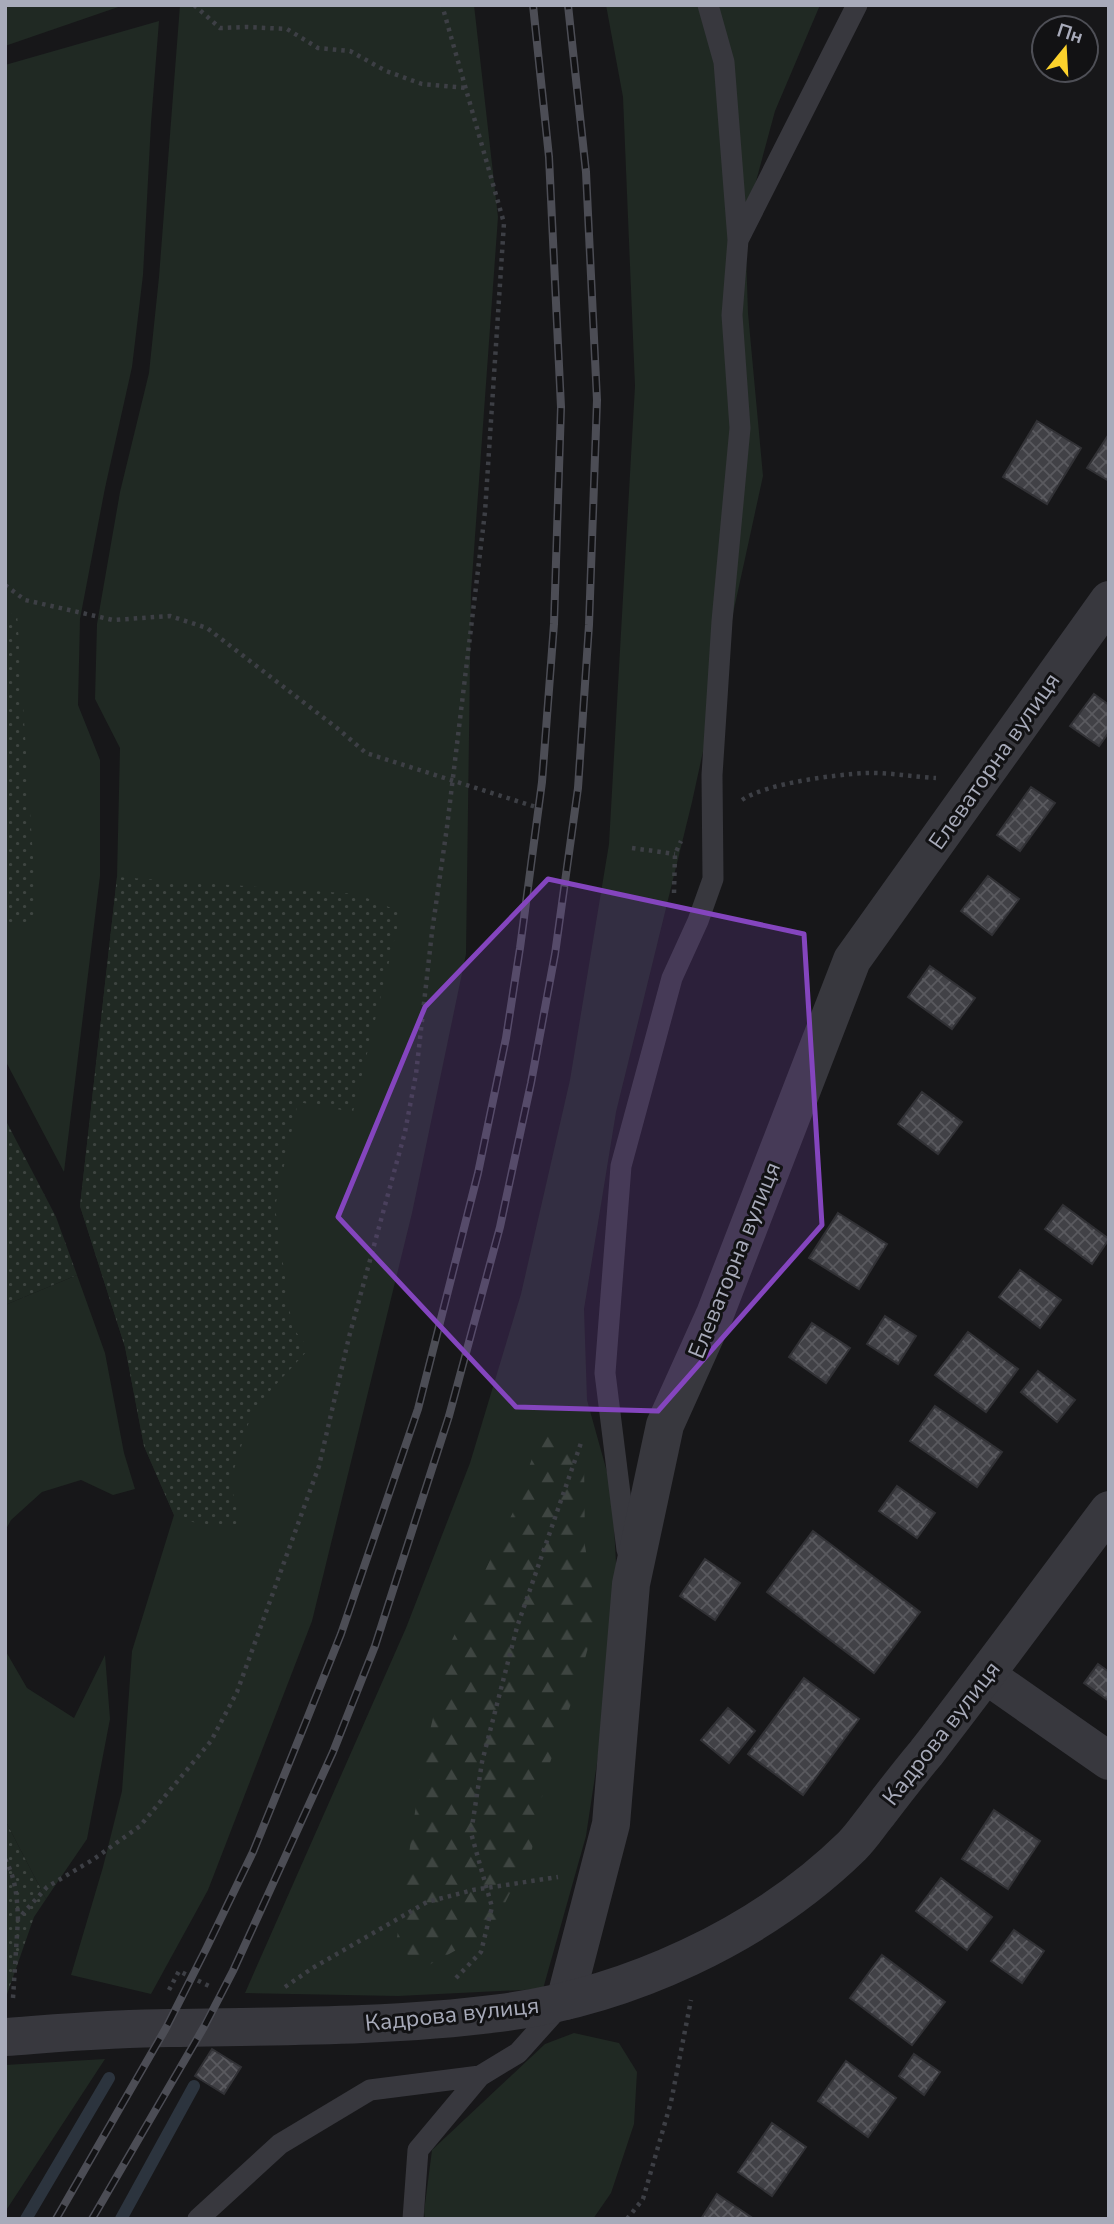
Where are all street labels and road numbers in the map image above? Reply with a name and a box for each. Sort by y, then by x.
street label: Елеваторна вулиця [922,667,1067,856]
street label: Елеваторна вулиця [681,1157,788,1363]
street label: Кадрова вулиця [875,1655,1007,1812]
street label: Кадрова вулиця [363,1990,541,2039]

